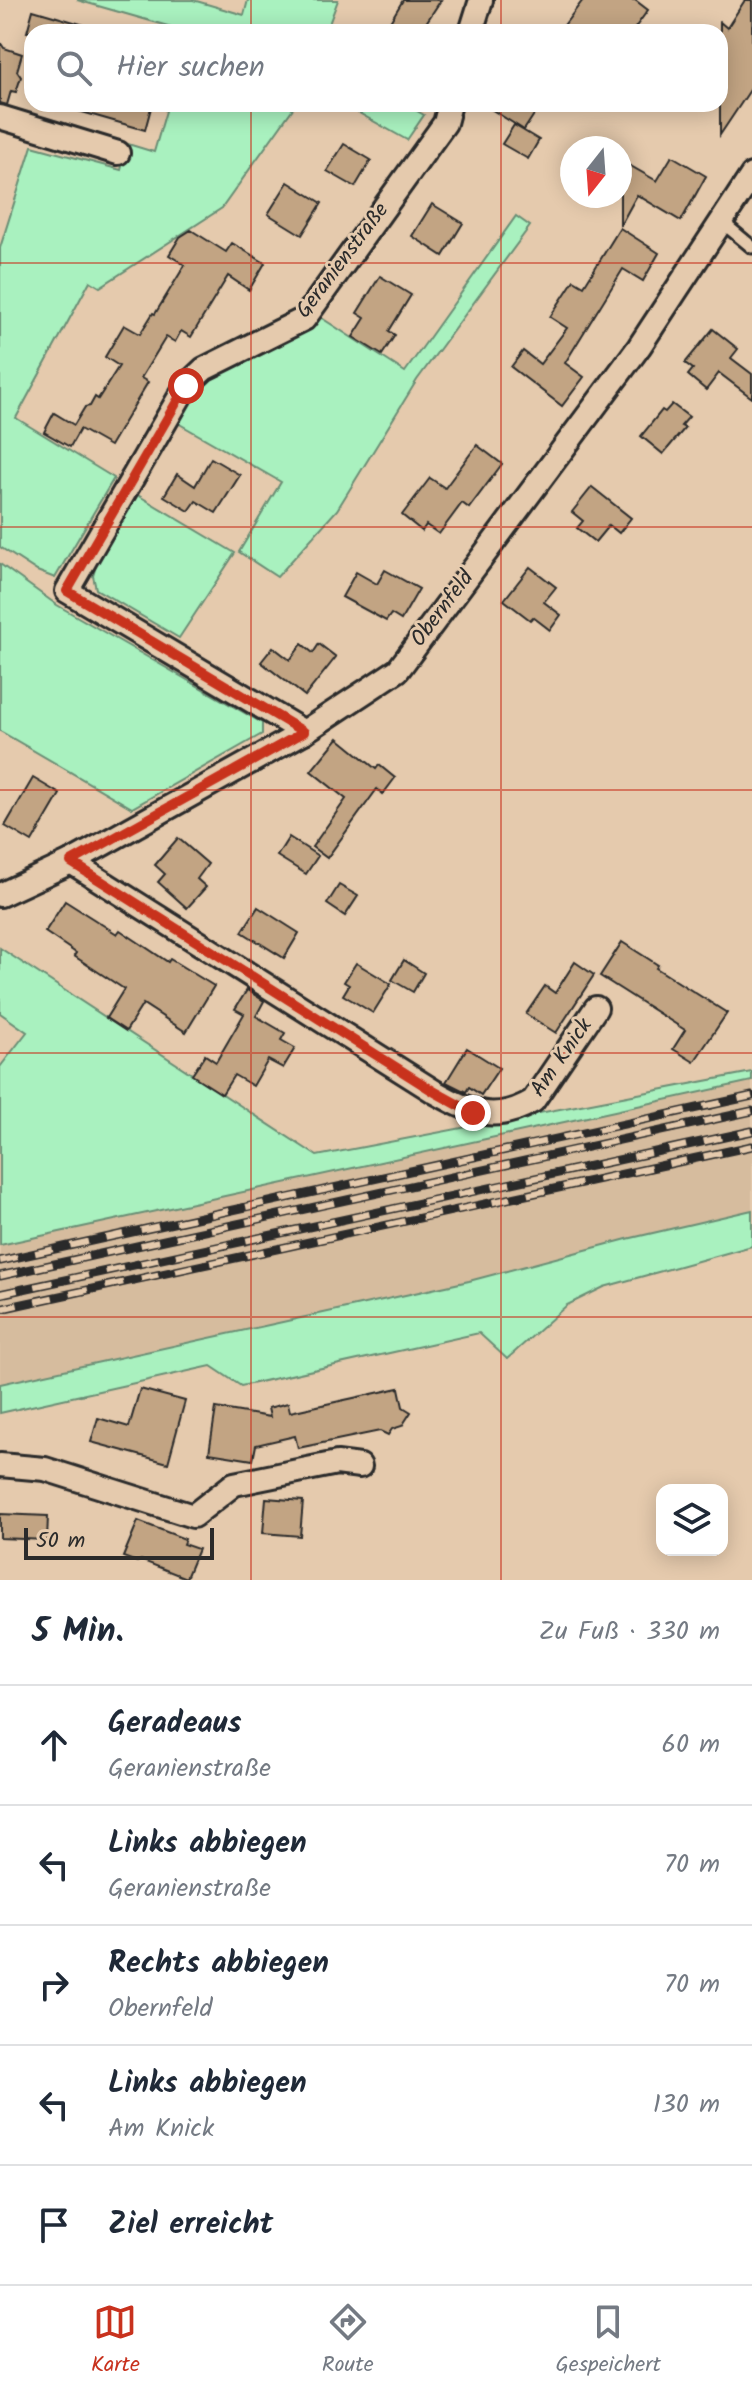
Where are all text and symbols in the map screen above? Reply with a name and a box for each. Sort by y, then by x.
search box [24,24,728,112]
text: Hier suchen [116,44,265,92]
icon: search [52,46,96,90]
north arrow [560,136,632,208]
street label: Geranienstraße [288,195,398,327]
route start [168,368,204,404]
street label: Obernfeld [402,562,484,655]
street label: Am Knick [522,1011,602,1105]
route end [455,1095,491,1131]
map controls [656,1484,728,1556]
button: layers [656,1484,728,1556]
scale bar [24,1524,214,1560]
text: 50 m [36,1524,85,1559]
text: 5 Min. [32,1605,124,1659]
text: Zu Fuß · 330 m [539,1611,720,1653]
text: Geradeaus [108,1700,241,1748]
icon: ahead [32,1723,76,1767]
text: 60 m [661,1724,720,1766]
text: Geranienstraße [108,1748,271,1790]
text: Links abbiegen [108,1820,307,1868]
icon: left [32,1843,76,1887]
text: 70 m [664,1844,720,1886]
text: Geranienstraße [108,1868,271,1910]
text: Rechts abbiegen [108,1940,329,1988]
icon: right [32,1963,76,2007]
text: 70 m [664,1964,720,2006]
text: Obernfeld [108,1988,213,2030]
text: Links abbiegen [108,2060,307,2108]
icon: left [32,2083,76,2127]
text: 130 m [653,2084,720,2126]
text: Am Knick [108,2108,214,2150]
text: Ziel erreicht [108,2201,273,2249]
icon: arrive [32,2203,76,2247]
tab: Karte [91,2300,140,2383]
tab: Route [322,2300,374,2383]
tab: Gespeichert [555,2300,661,2383]

